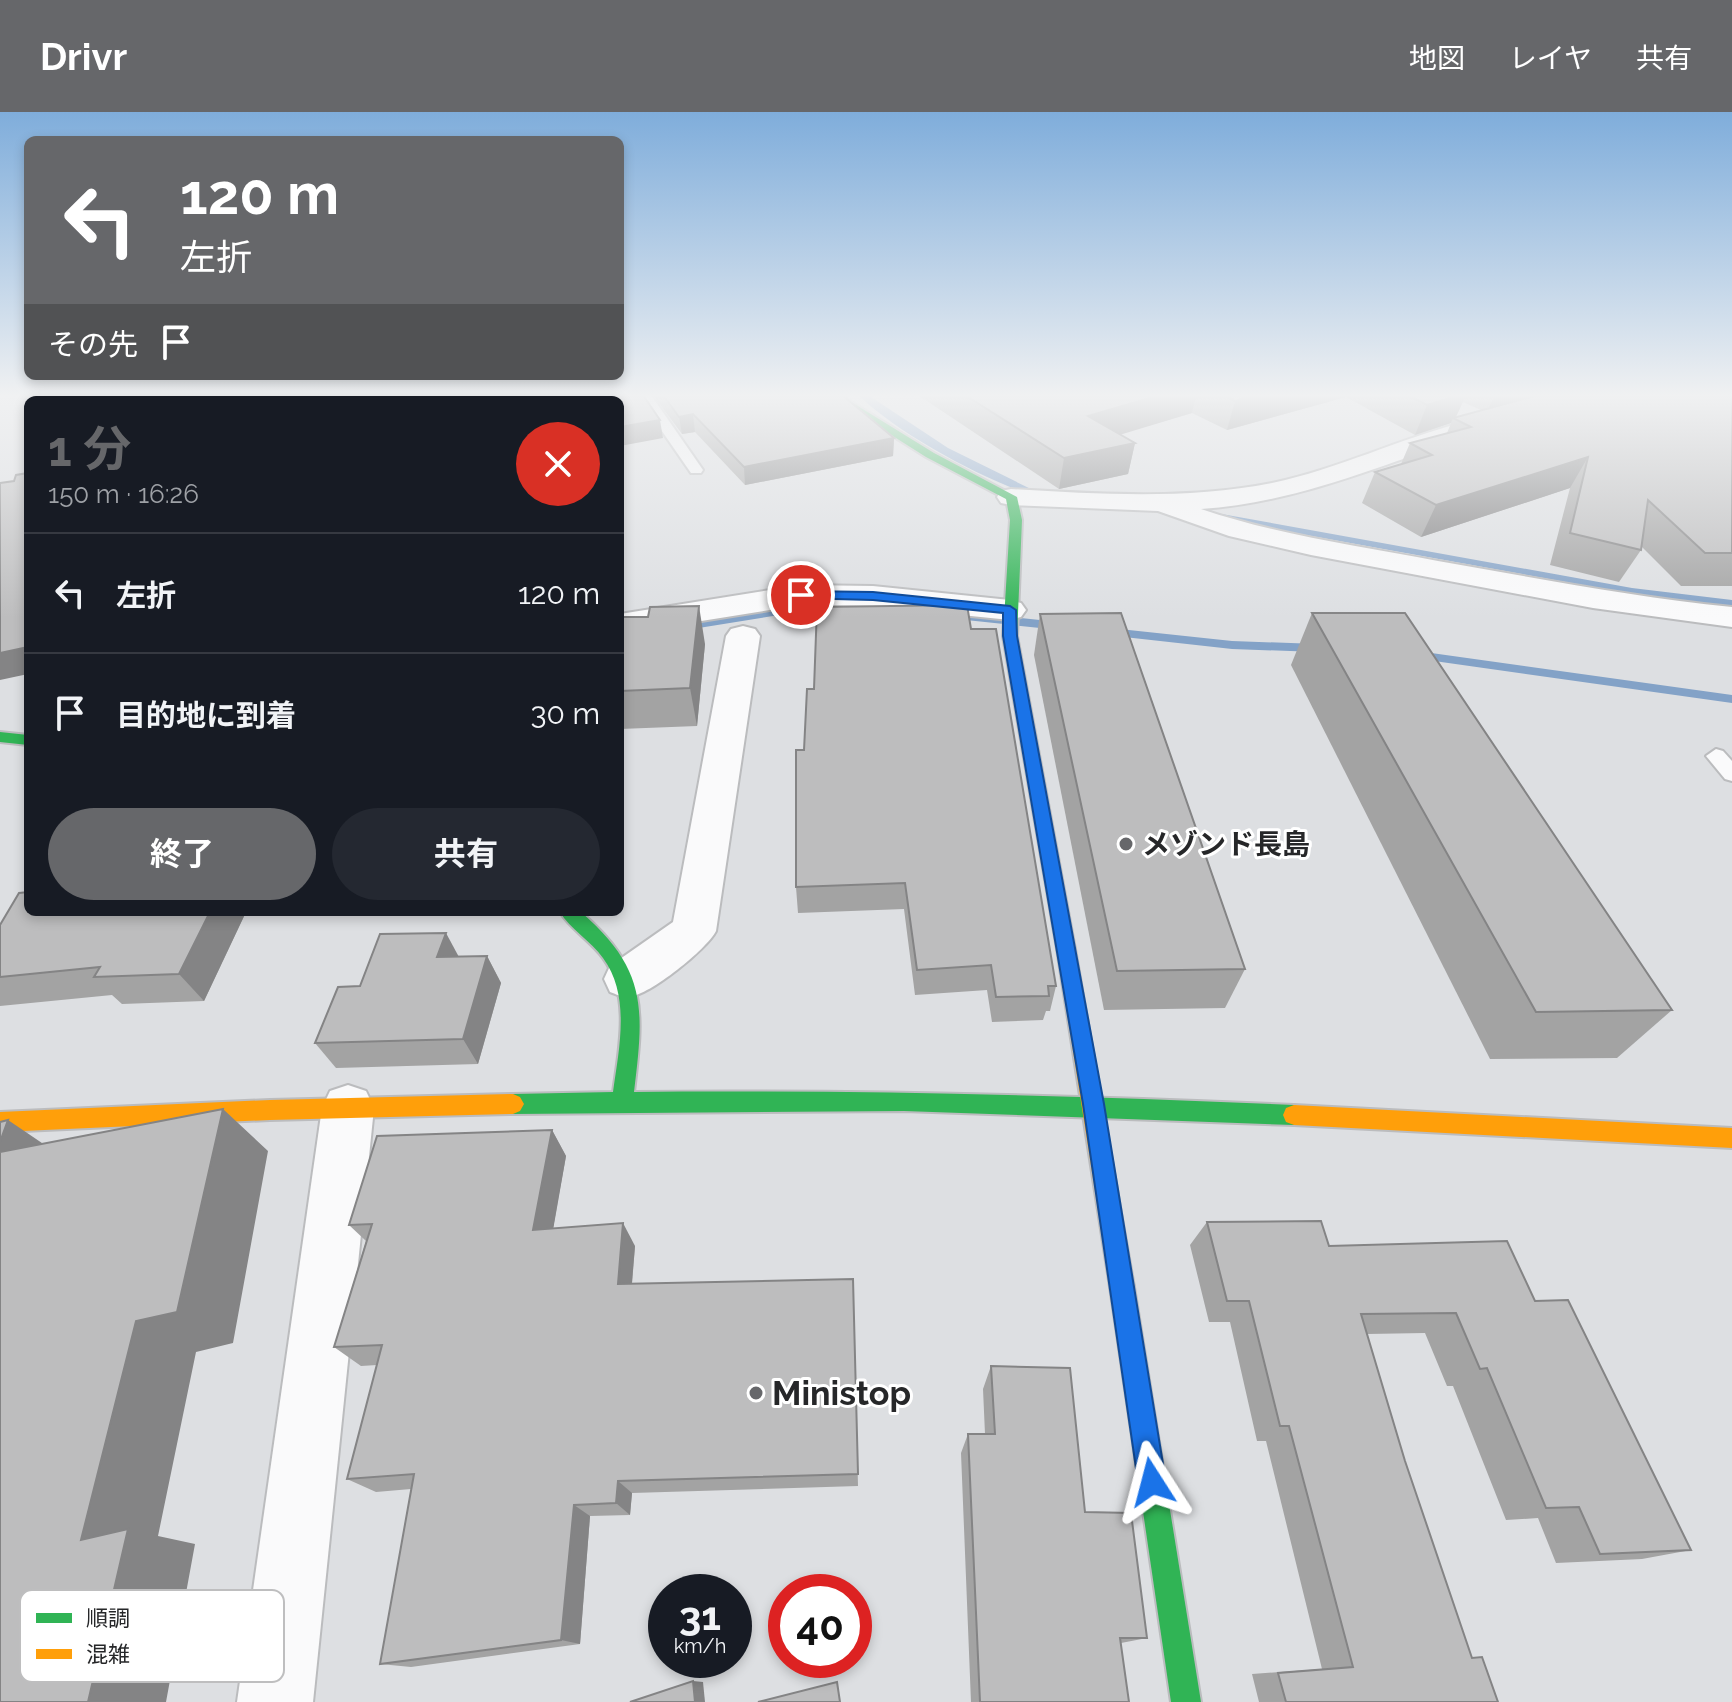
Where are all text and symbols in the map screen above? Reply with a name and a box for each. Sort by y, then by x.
text: Drivr [40,34,127,79]
text: 地図 [1409,42,1465,75]
text: レイヤ [1509,42,1592,75]
text: 共有 [1636,42,1692,75]
text: 120 m [180,161,339,227]
icon: left [48,168,152,272]
text: 左折 [180,236,252,278]
icon: arrive [154,320,198,364]
text: その先 [48,327,138,362]
text: 1 分 [48,421,131,477]
button: close [516,422,600,506]
text: 150 m · 16:26 [48,479,199,509]
pin [767,561,835,629]
icon: left [48,571,92,615]
icon: arrive [779,573,823,617]
text: 120 m [518,576,600,611]
text: 左折 [116,578,176,613]
icon: arrive [48,691,92,735]
text: 30 m [530,696,600,731]
text: 目的地に到着 [116,698,296,733]
button: 終了 [48,808,316,900]
button: 共有 [332,808,600,900]
place label: メゾンド長島 [1142,828,1310,861]
marker: メゾンド長島 [1117,835,1135,853]
place label: Ministop [772,1373,911,1413]
marker: Ministop [747,1384,765,1402]
position arrow [1110,1440,1194,1524]
speed limit sign: 40 [768,1574,872,1678]
legend [20,1590,284,1682]
text: 31 [679,1592,721,1639]
text: 順調 [86,1605,130,1631]
text: km/h [674,1634,726,1658]
text: 混雑 [86,1641,130,1667]

